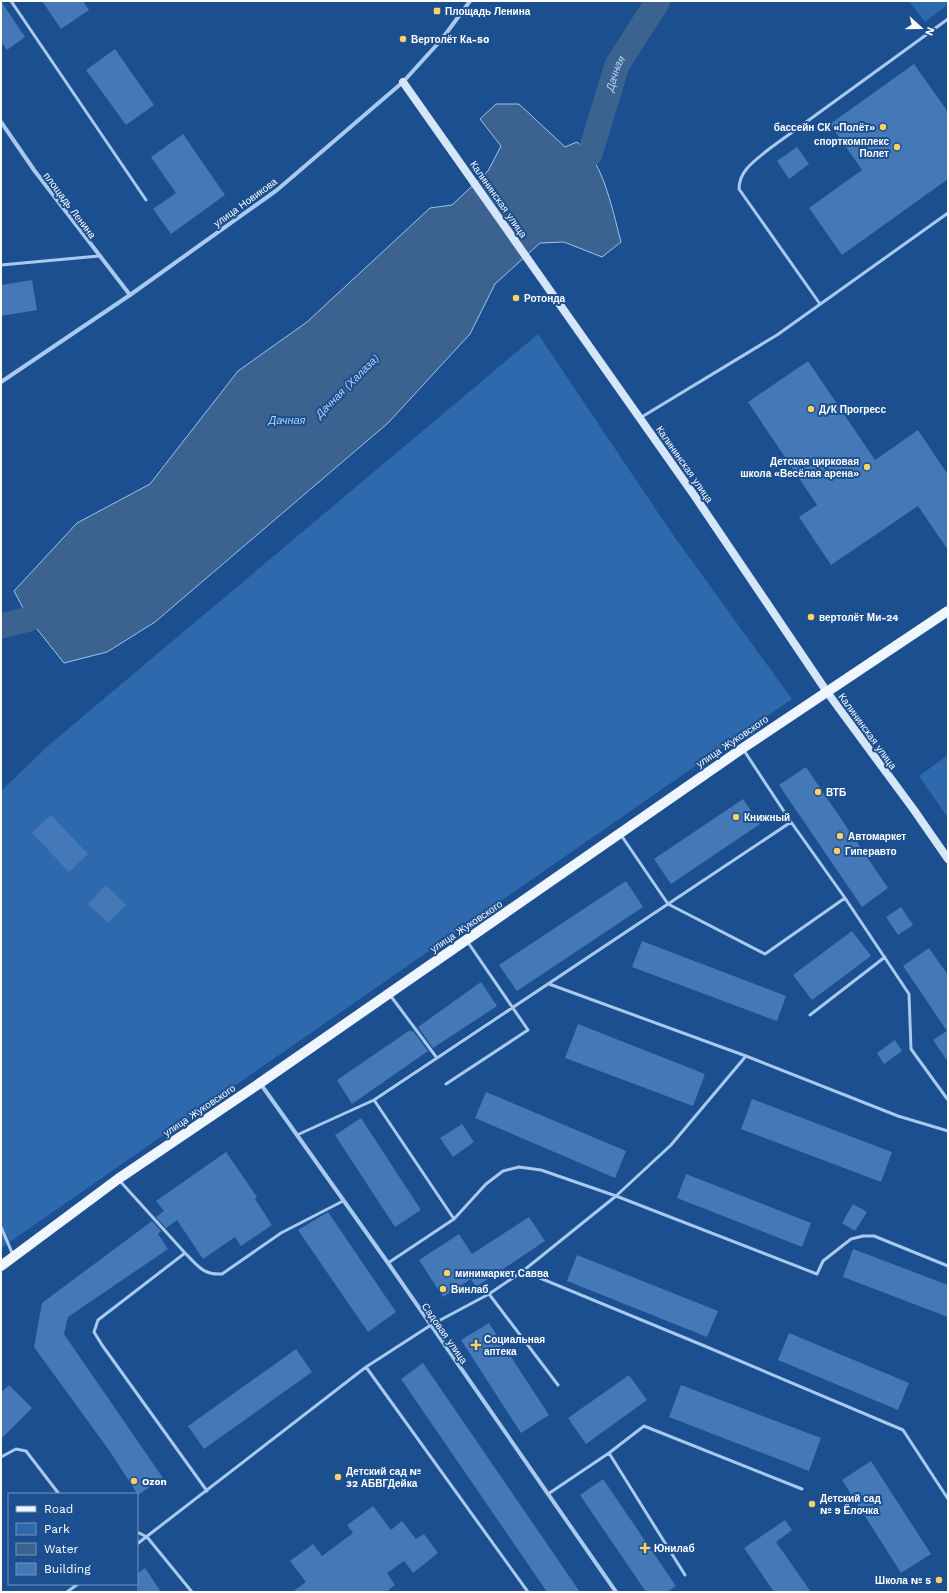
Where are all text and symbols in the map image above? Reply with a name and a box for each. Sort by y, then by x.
marker: Площадь Ленина [432,6,442,16]
place label: Площадь Ленина [445,6,531,17]
north arrow [901,8,941,48]
text: N [922,25,937,38]
marker: Вертолёт Ка-50 [398,34,408,44]
place label: Вертолёт Ка-50 [411,34,489,45]
water label: Дачная [603,53,628,95]
place label: бассейн СК «Полёт» [774,122,875,133]
marker: бассейн СК «Полёт» [878,122,888,132]
place label: спорткомплекс Полет [814,136,889,159]
marker: спорткомплекс Полет [892,142,902,152]
street label: Калининская улица [468,159,529,240]
street label: площадь Ленина [41,170,98,241]
street label: улица Новикова [212,176,279,229]
marker: Ротонда [511,293,521,303]
place label: Ротонда [524,293,566,304]
water label: Дачная (Халаза) [311,352,382,422]
marker: Д/К Прогресс [806,404,816,414]
place label: Д/К Прогресс [819,404,886,415]
water label: Дачная [267,414,306,427]
street label: Калининская улица [654,424,715,505]
place label: Детская цирковая школа «Весёлая арена» [740,456,859,479]
marker: Детская цирковая школа «Весёлая арена» [862,462,872,472]
marker: вертолёт Ми-24 [806,612,816,622]
place label: вертолёт Ми-24 [819,612,899,623]
street label: Калининская улица [836,691,899,772]
street label: улица Жуковского [694,713,771,770]
marker: ВТБ [813,787,823,797]
place label: ВТБ [826,787,846,798]
marker: Книжный [731,812,741,822]
place label: Книжный [744,812,790,823]
marker: Автомаркет [835,831,845,841]
place label: Автомаркет [848,831,906,842]
marker: Гиперавто [832,846,842,856]
place label: Гиперавто [845,846,897,857]
street label: улица Жуковского [428,898,505,955]
street label: улица Жуковского [161,1082,238,1139]
marker: минимаркет Савва [442,1268,452,1278]
place label: минимаркет Савва [455,1268,549,1279]
marker: Винлаб [438,1284,448,1294]
place label: Винлаб [451,1284,489,1295]
street label: Садовая улица [420,1301,470,1366]
place label: Социальная аптека [484,1334,545,1357]
marker: Социальная аптека [471,1340,481,1350]
place label: Детский сад № 32 АБВГДейка [346,1466,422,1489]
marker: Детский сад № 32 АБВГДейка [333,1472,343,1482]
marker: Ozon [129,1476,139,1486]
place label: Ozon [142,1476,167,1487]
legend [8,1493,138,1585]
place label: Детский сад № 9 Ёлочка [820,1493,881,1516]
marker: Детский сад № 9 Ёлочка [807,1499,817,1509]
text: Road [44,1502,73,1516]
text: Park [44,1522,70,1536]
text: Water [44,1542,79,1556]
marker: Юнилаб [639,1542,651,1554]
place label: Юнилаб [654,1543,695,1554]
text: Building [44,1562,91,1576]
place label: Школа № 5 [875,1575,931,1586]
marker: Школа № 5 [934,1575,944,1585]

